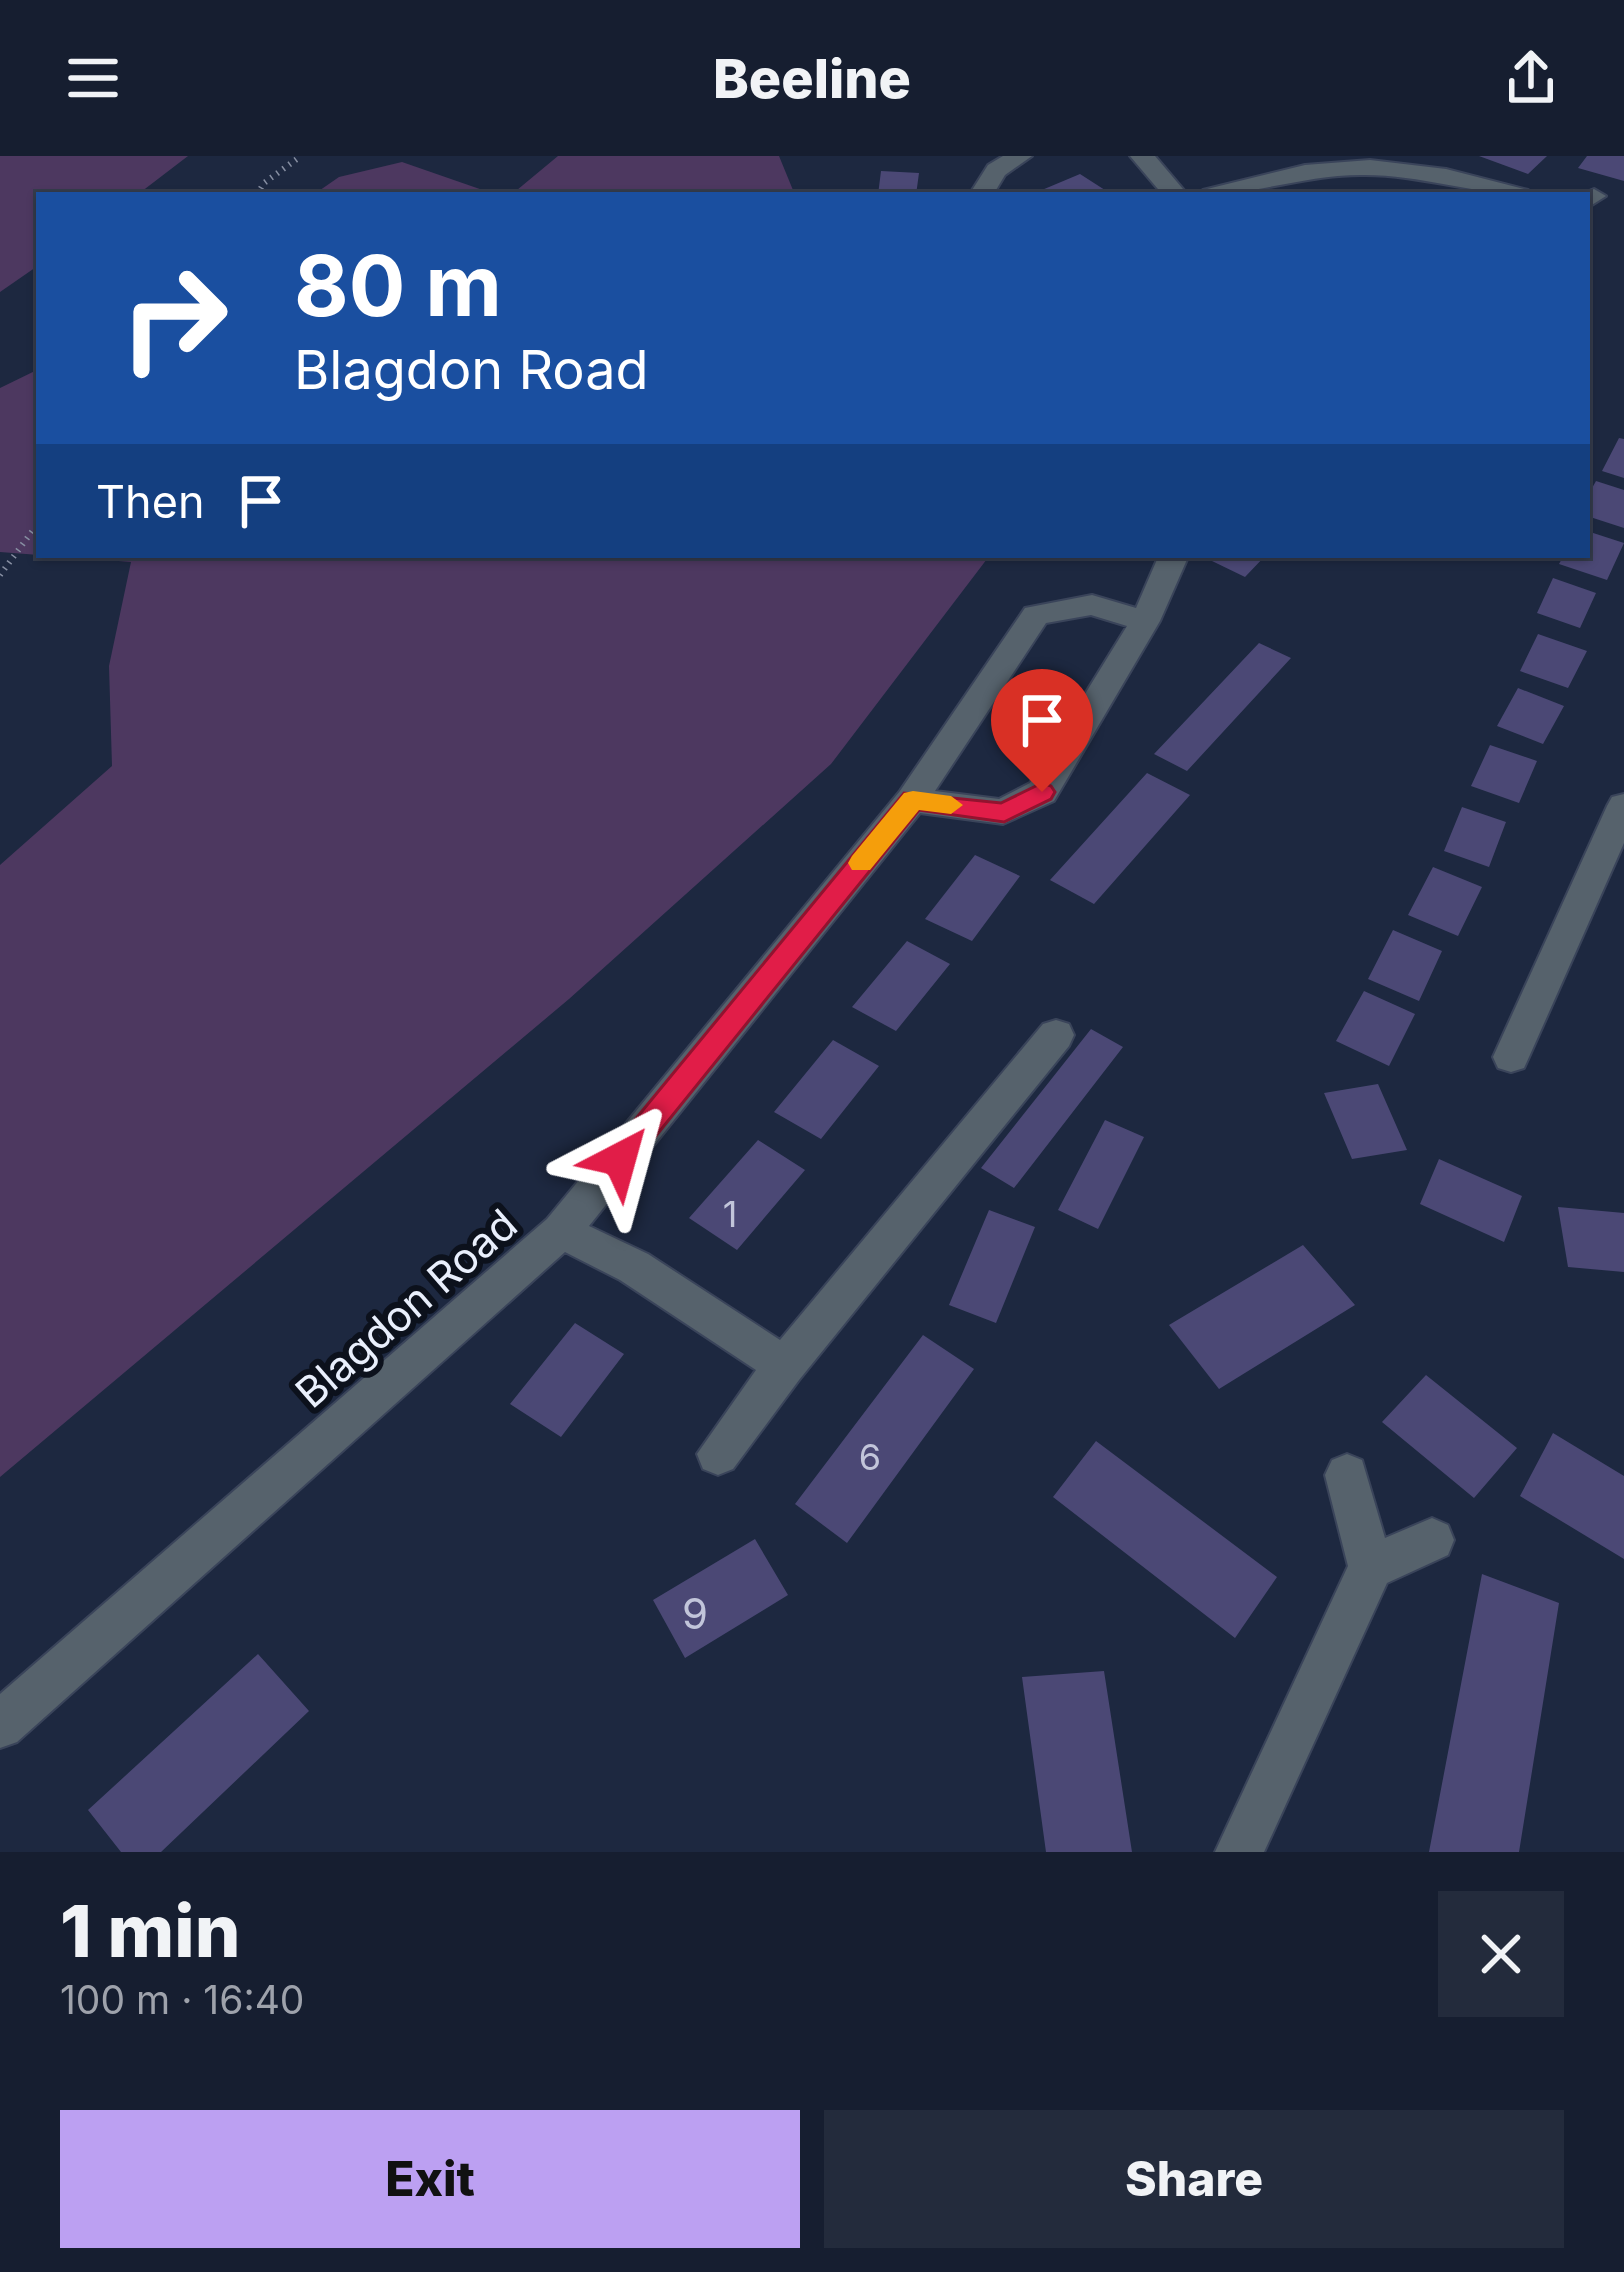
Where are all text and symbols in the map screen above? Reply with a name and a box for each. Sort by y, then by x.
icon: menu [60,45,126,111]
icon: share [1498,45,1564,111]
text: Beeline [713,46,911,111]
text: 80 m [294,235,502,336]
icon: right [96,240,252,396]
text: Blagdon Road [294,337,649,402]
icon: arrive [228,468,294,534]
text: Then [96,474,204,529]
pin [991,669,1093,792]
icon: arrive [1009,687,1075,753]
position arrow [557,1096,683,1222]
house number: 1 [723,1192,737,1236]
street label: Blagdon Road [285,1198,527,1418]
house number: 6 [859,1435,881,1479]
house number: 9 [682,1588,708,1639]
text: 1 min [60,1887,240,1974]
button: close [1438,1891,1564,2017]
text: 100 m · 16:40 [60,1976,304,2023]
button: Exit [60,2110,800,2248]
button: Share [824,2110,1564,2248]

